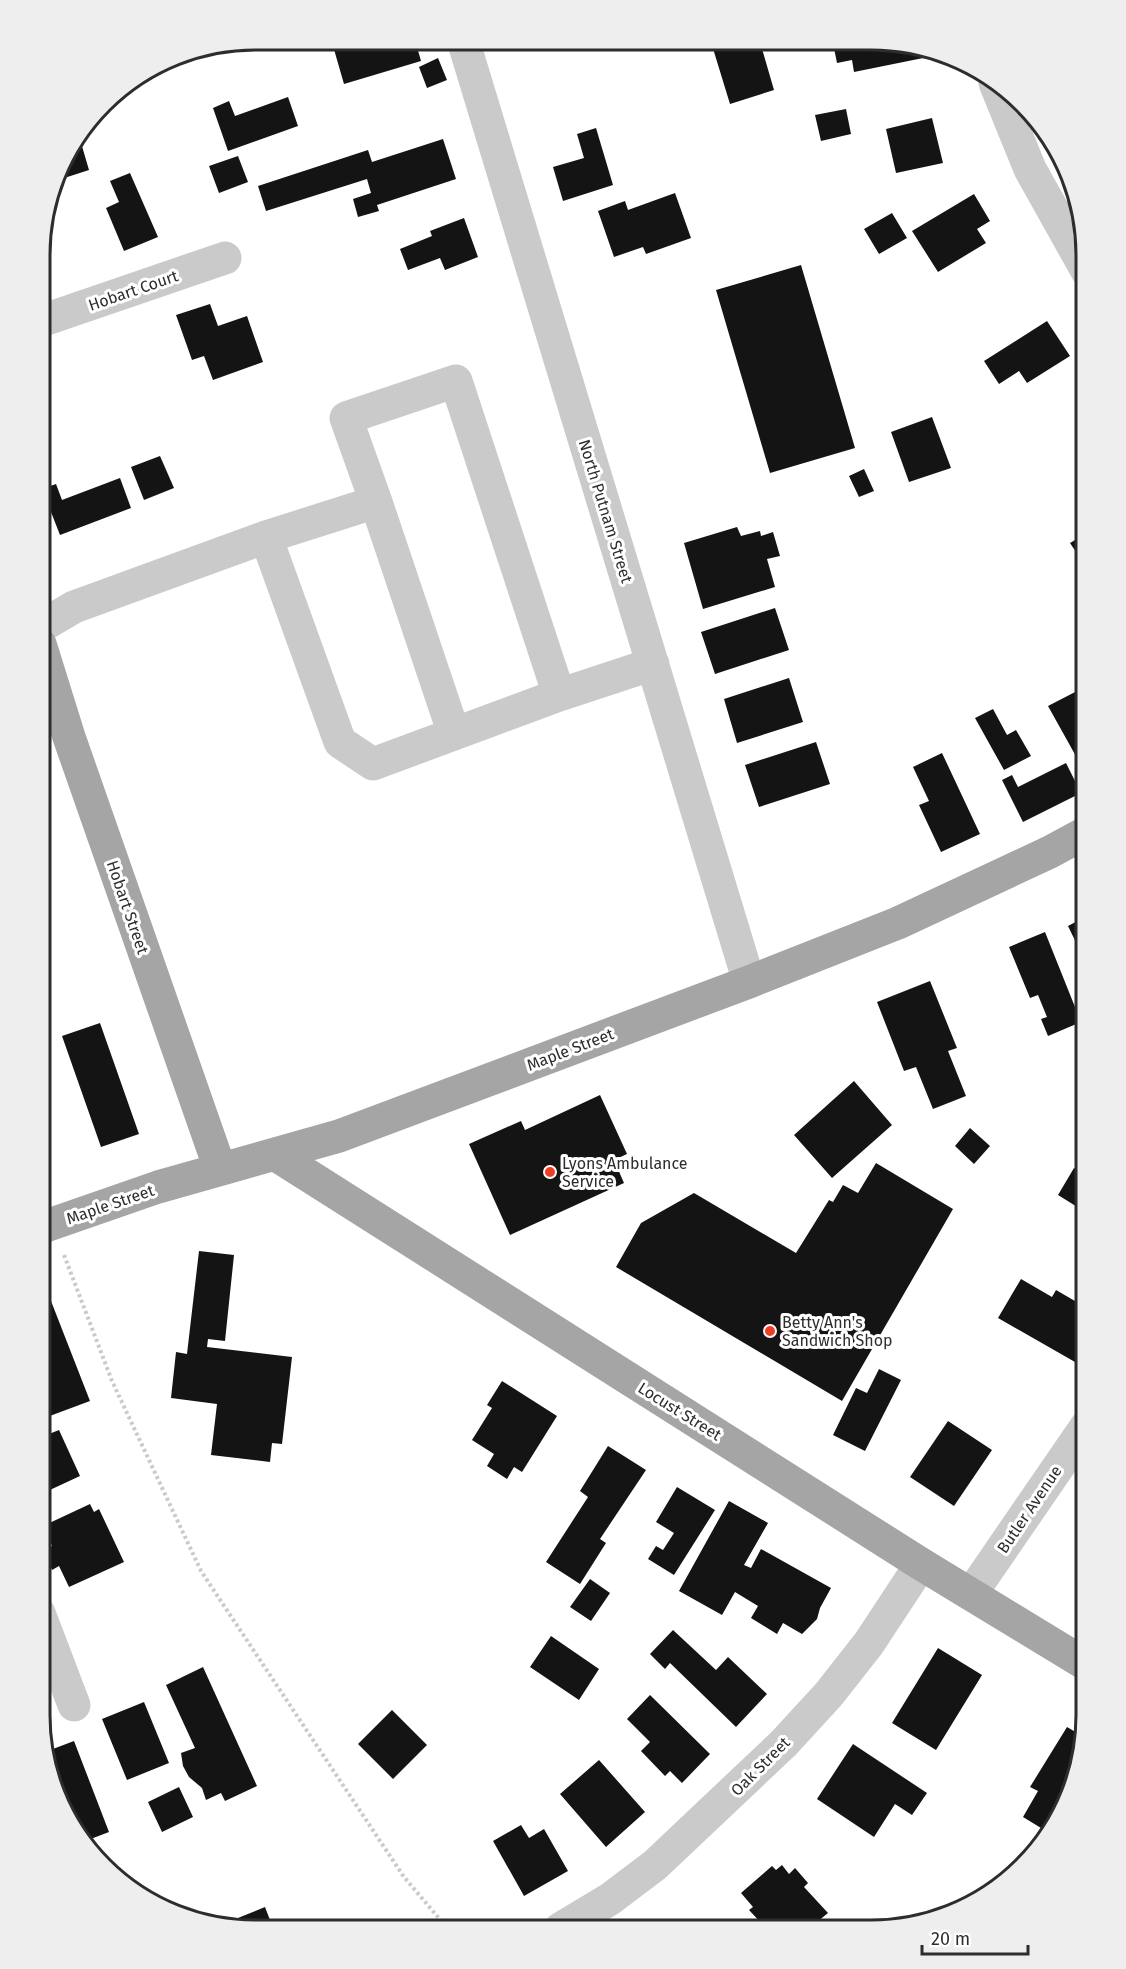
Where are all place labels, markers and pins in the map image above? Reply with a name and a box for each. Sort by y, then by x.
place label: Lyons Ambulance Service [562,1154,688,1191]
marker: Lyons Ambulance Service [543,1165,557,1179]
place label: Betty Ann's Sandwich Shop [782,1313,893,1350]
marker: Betty Ann's Sandwich Shop [763,1324,777,1338]

